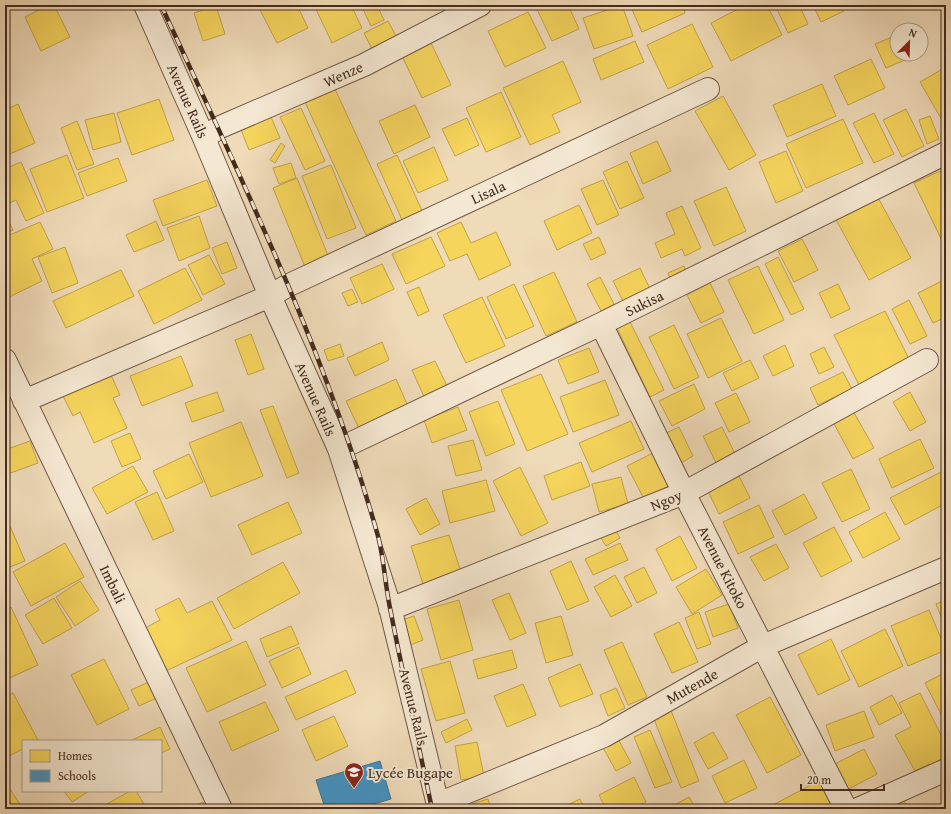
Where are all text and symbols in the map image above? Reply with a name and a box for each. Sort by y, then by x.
north arrow [889,22,929,62]
text: N [906,24,920,42]
street label: Wenze [320,56,366,92]
street label: Avenue Rails [162,60,214,142]
street label: Lisala [467,175,509,209]
street label: Sukisa [621,285,667,321]
street label: Avenue Rails [290,358,342,440]
street label: Ngoy [647,484,685,516]
street label: Avenue Kitoko [693,522,753,612]
street label: Imbali [95,561,131,607]
street label: Mutende [662,663,722,709]
street label: Avenue Rails [394,666,434,748]
legend [22,740,162,792]
text: Homes [58,747,93,764]
school or university icon: Lycée Bugape [343,761,365,789]
place label: Lycée Bugape [368,762,453,783]
scale bar [801,766,884,792]
text: Schools [58,767,96,784]
text: 20 m [807,771,831,788]

